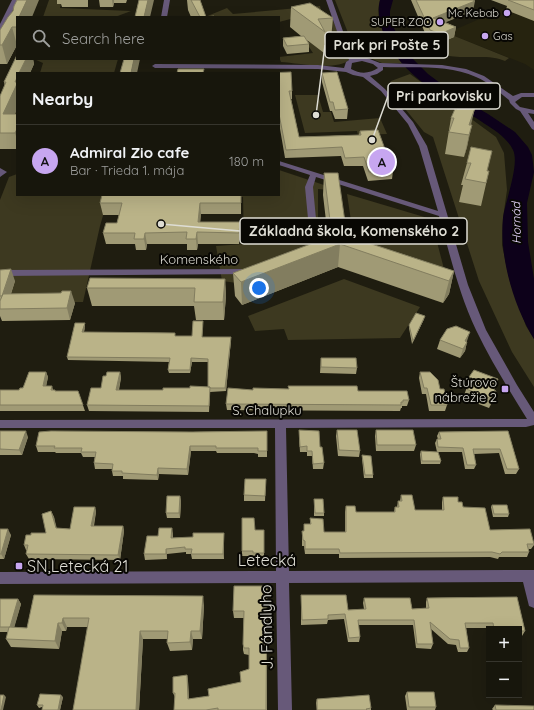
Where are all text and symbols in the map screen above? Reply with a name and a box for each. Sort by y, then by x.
place label: Mc Kebab [448,6,499,20]
marker: Mc Kebab [502,8,512,18]
place label: SUPER ZOO [371,15,432,29]
search box [16,16,280,60]
marker: SUPER ZOO [435,17,445,27]
icon: search [30,27,52,49]
text: Search here [62,29,145,48]
place label: Gas [493,29,513,43]
marker: Gas [480,31,490,41]
callout: Park pri Pošte 5 [325,32,448,58]
text: Park pri Pošte 5 [334,36,440,54]
callout: Pri parkovisku [388,83,500,109]
text: Pri parkovisku [396,87,492,105]
text: Nearby [32,88,93,109]
text: Admiral Zio cafe [70,143,189,162]
pin: A [369,147,395,177]
text: A [41,153,49,169]
text: 180 m [229,153,264,169]
text: Bar · Trieda 1. mája [70,162,184,178]
water label: Hornád [508,200,524,244]
callout: Základná škola, Komenského 2 [240,218,467,244]
text: Základná škola, Komenského 2 [249,222,459,240]
street label: Komenského [160,251,238,267]
your location [249,278,269,298]
place label: Štúrovo nábrežie 2 [435,374,497,405]
marker: Štúrovo nábrežie 2 [500,384,510,394]
street label: S. Chalupku [232,402,302,418]
street label: Letecká [238,550,296,570]
place label: SN,Letecká 21 [27,556,128,576]
marker: SN,Letecká 21 [14,561,24,571]
street label: J. Fándlyho [255,584,277,670]
map controls [486,626,522,698]
button: + [486,626,522,662]
button: − [486,662,522,698]

